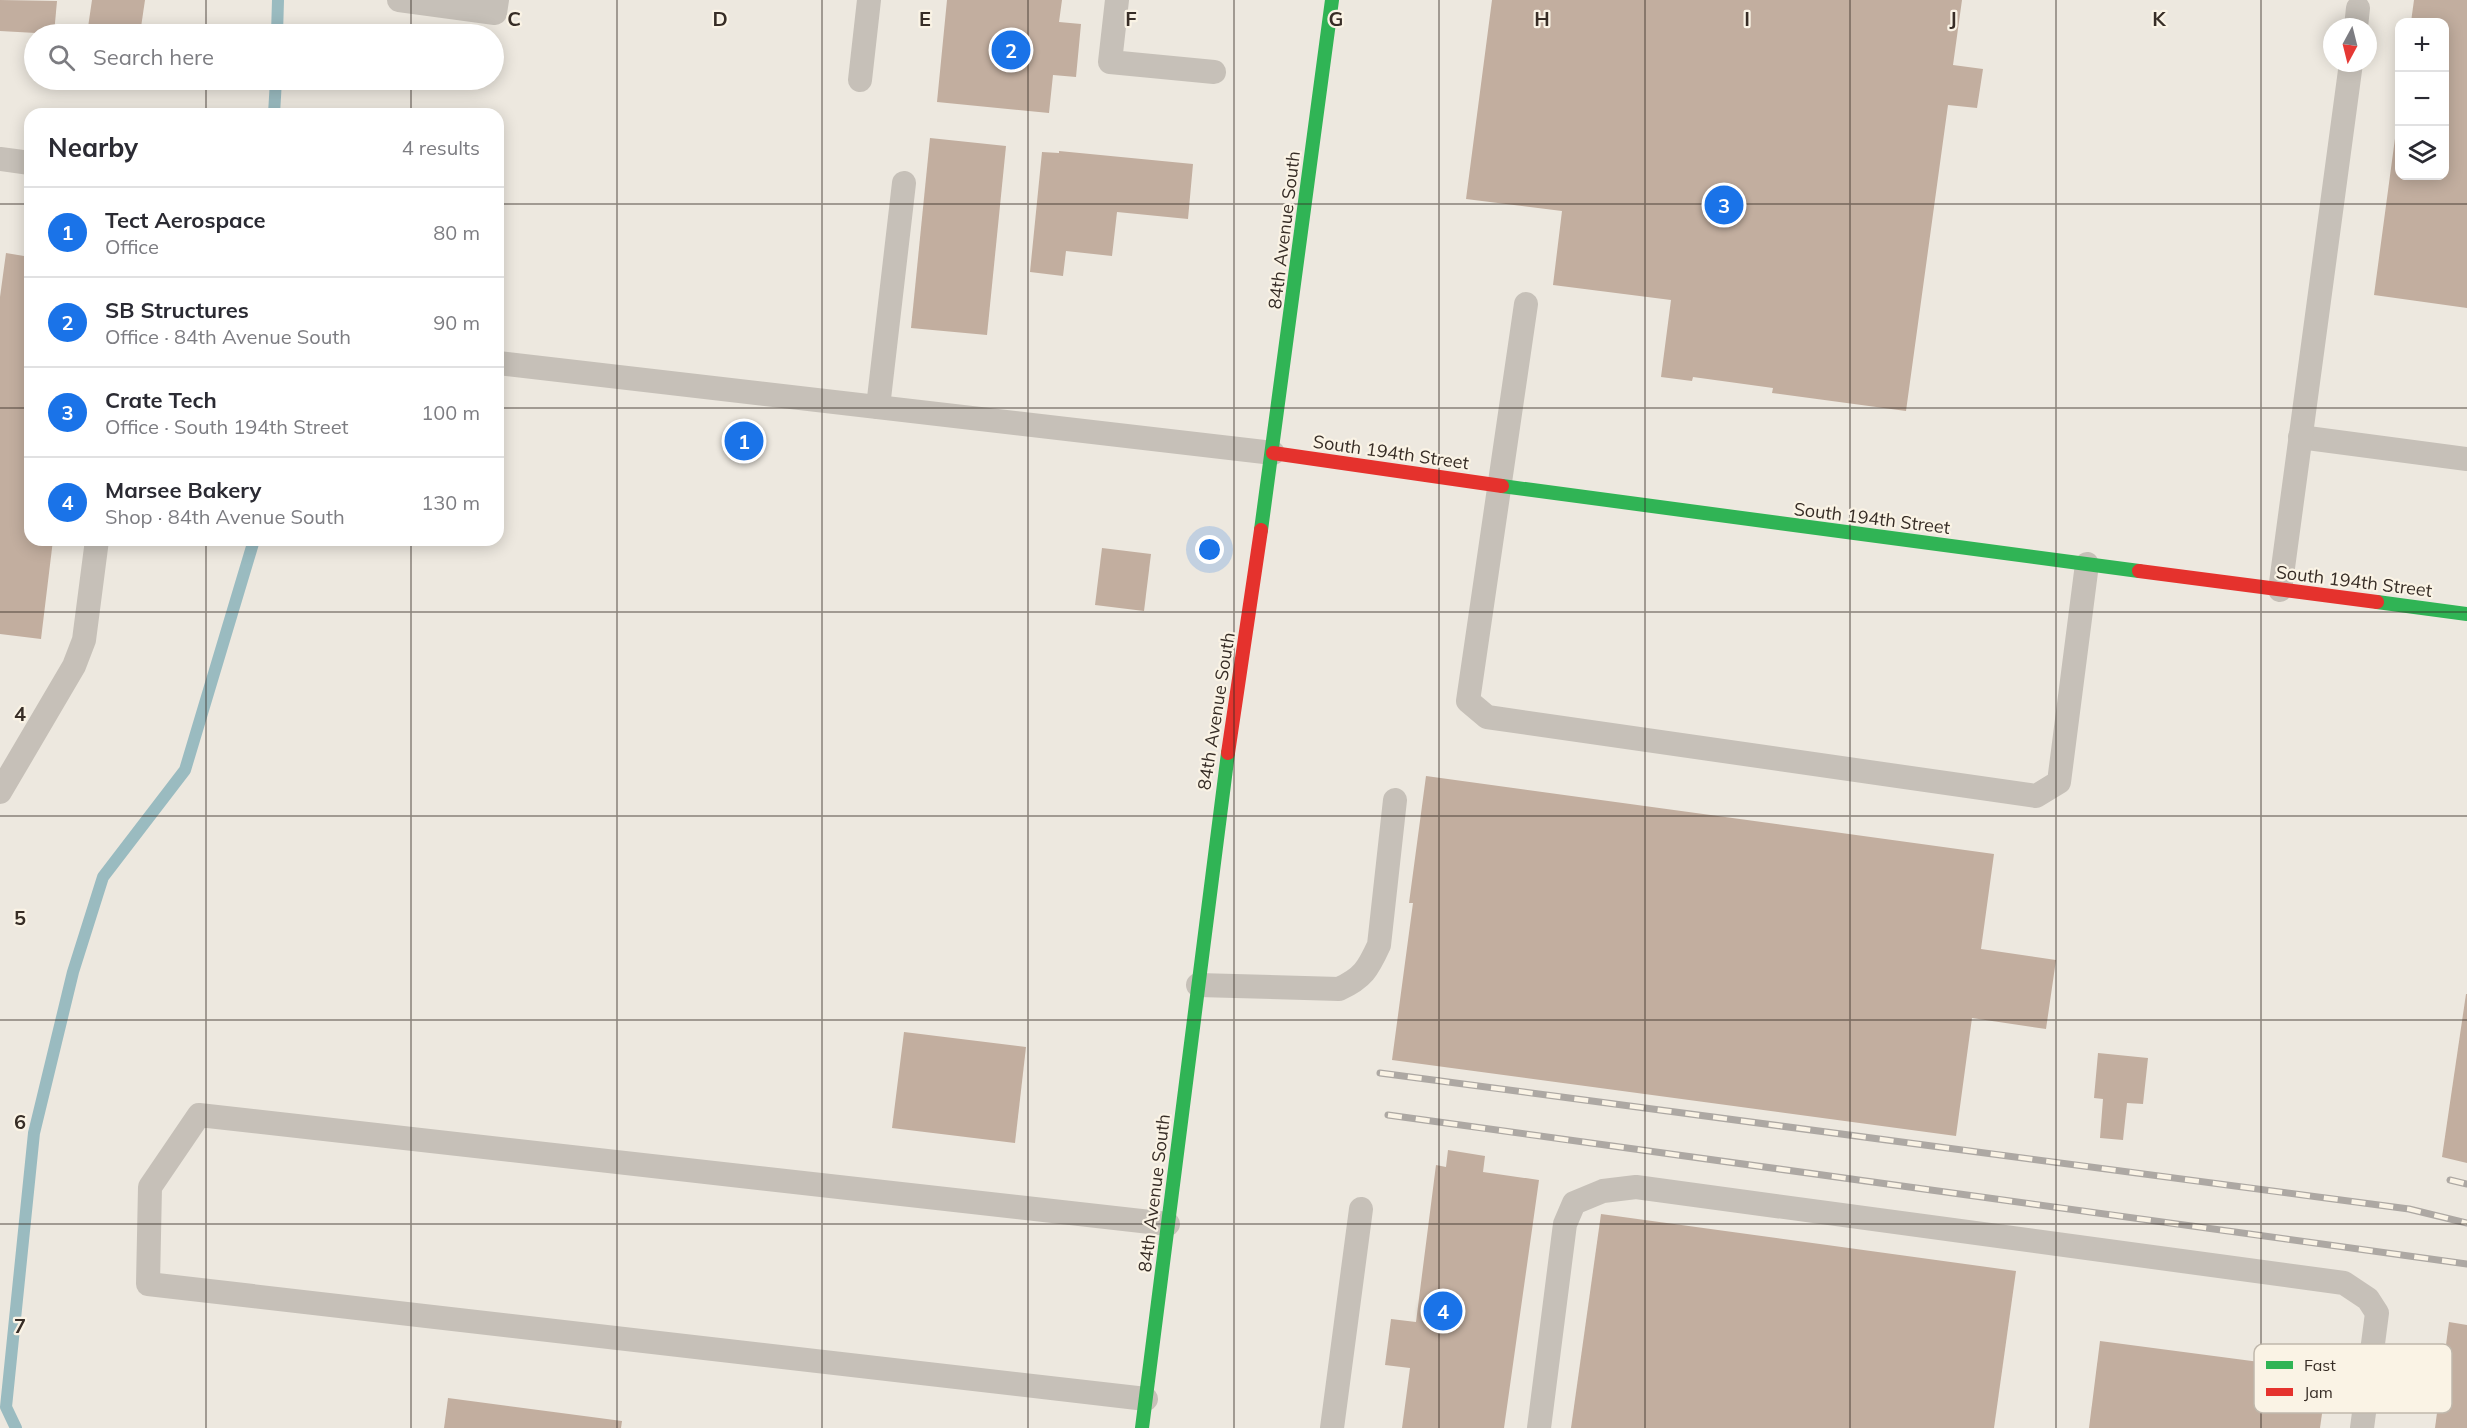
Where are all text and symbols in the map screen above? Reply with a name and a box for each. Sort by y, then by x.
text: C [507,6,521,31]
text: D [712,6,728,31]
text: E [919,6,931,31]
text: F [1125,6,1137,31]
text: G [1329,6,1343,31]
text: H [1534,6,1550,31]
text: I [1744,6,1750,31]
text: J [1949,6,1957,31]
text: K [2152,6,2166,31]
north arrow [2323,18,2377,72]
map controls [2395,18,2449,180]
button: + [2395,18,2449,72]
search box [24,24,504,90]
pin: 2 [992,28,1030,72]
icon: search [45,41,78,74]
text: Search here [93,43,214,71]
button: − [2395,72,2449,126]
button: layers [2395,126,2449,180]
text: Nearby [48,131,138,164]
text: 4 results [402,135,480,160]
street label: 84th Avenue South [1263,150,1305,310]
pin: 3 [1704,182,1744,228]
text: Tect Aerospace [105,206,266,234]
text: 1 [62,220,74,245]
text: 80 m [433,220,480,245]
text: Office [105,234,159,259]
text: SB Structures [105,296,249,324]
text: 2 [62,310,74,335]
text: 90 m [433,310,480,335]
text: Office · 84th Avenue South [105,324,351,349]
text: Crate Tech [105,386,217,414]
text: 3 [62,400,74,425]
text: 100 m [421,400,480,425]
text: Office · South 194th Street [105,414,349,439]
pin: 1 [724,418,764,464]
street label: South 194th Street [1312,430,1470,474]
text: Marsee Bakery [105,476,262,504]
text: 4 [62,490,74,515]
text: 130 m [421,490,480,515]
street label: South 194th Street [1793,497,1951,539]
text: Shop · 84th Avenue South [105,504,345,529]
your location [1195,535,1224,564]
street label: South 194th Street [2275,560,2433,602]
street label: 84th Avenue South [1192,631,1240,791]
text: 4 [14,701,26,726]
text: 5 [14,905,26,930]
text: 6 [14,1109,26,1134]
street label: 84th Avenue South [1133,1113,1175,1273]
pin: 4 [1424,1288,1462,1334]
text: 7 [14,1313,26,1338]
legend [2254,1344,2452,1413]
text: Fast [2304,1355,2336,1375]
text: Jam [2304,1382,2333,1402]

